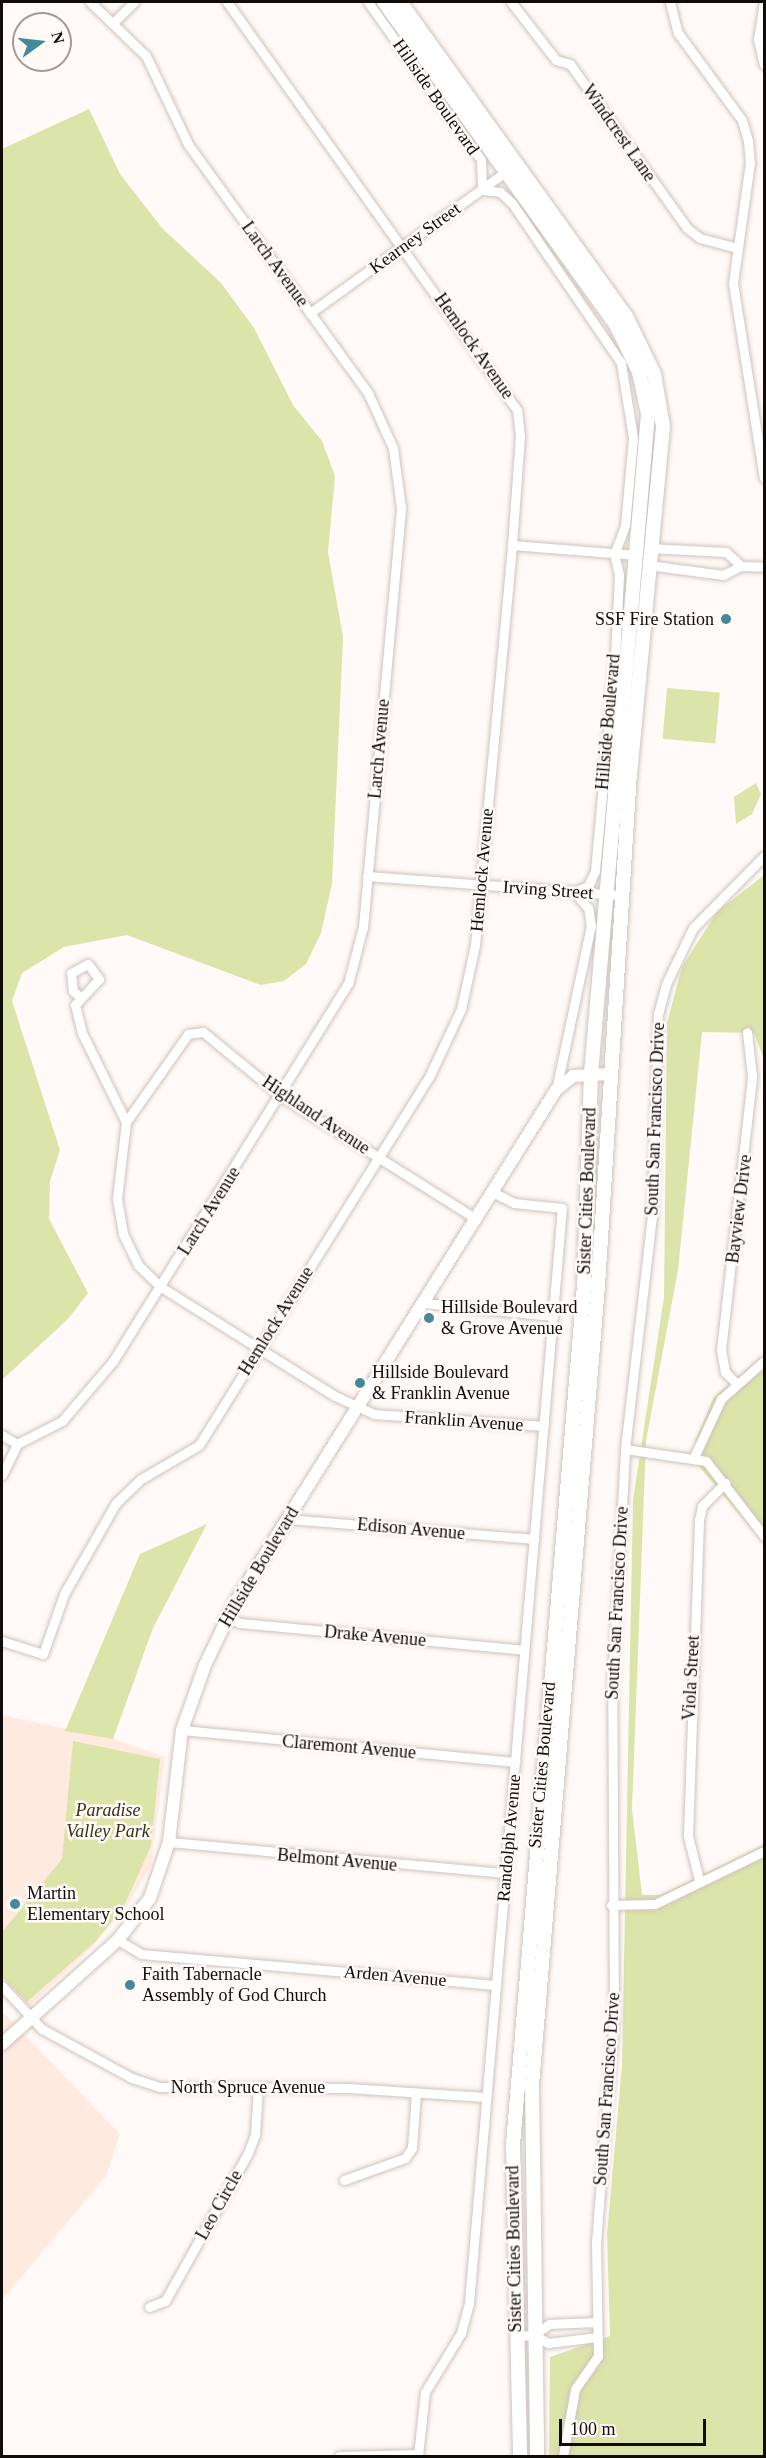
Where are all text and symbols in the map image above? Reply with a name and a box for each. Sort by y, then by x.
north arrow [12,12,72,72]
text: N [48,30,68,46]
street label: Hillside Boulevard [388,35,484,159]
street label: Windcrest Lane [578,80,660,186]
street label: Kearney Street [365,198,465,278]
street label: Larch Avenue [237,217,313,311]
street label: Hemlock Avenue [429,289,519,403]
place label: SSF Fire Station [595,608,714,630]
marker: SSF Fire Station [719,612,733,626]
street label: Hillside Boulevard [591,653,625,791]
street label: Larch Avenue [364,698,394,800]
street label: Hemlock Avenue [466,807,498,933]
street label: Irving Street [502,876,594,904]
street label: South San Francisco Drive [641,1022,669,1216]
street label: Highland Avenue [258,1071,374,1159]
street label: Sister Cities Boulevard [573,1107,601,1275]
street label: Bayview Drive [722,1153,756,1265]
street label: Larch Avenue [173,1162,245,1260]
street label: Hemlock Avenue [234,1262,318,1380]
place label: Hillside Boulevard & Grove Avenue [441,1297,577,1340]
marker: Hillside Boulevard & Grove Avenue [422,1311,436,1325]
place label: Hillside Boulevard & Franklin Avenue [372,1362,511,1404]
marker: Hillside Boulevard & Franklin Avenue [353,1376,367,1390]
street label: Franklin Avenue [403,1406,525,1436]
street label: Hillside Boulevard [215,1503,303,1631]
street label: South San Francisco Drive [601,1506,633,1700]
street label: Edison Avenue [356,1513,466,1545]
street label: Drake Avenue [323,1621,427,1651]
street label: Viola Street [678,1635,704,1721]
street label: Sister Cities Boulevard [524,1681,560,1849]
street label: Claremont Avenue [281,1730,417,1764]
street label: Randolph Avenue [493,1773,525,1903]
park label: Paradise Valley Park [66,1800,150,1842]
street label: Belmont Avenue [276,1844,398,1876]
place label: Martin Elementary School [27,1883,164,1926]
marker: Martin Elementary School [8,1897,22,1911]
street label: Arden Avenue [342,1961,448,1991]
place label: Faith Tabernacle Assembly of God Church [142,1964,326,2006]
marker: Faith Tabernacle Assembly of God Church [123,1978,137,1992]
street label: South San Francisco Drive [589,1992,625,2186]
street label: North Spruce Avenue [170,2076,326,2098]
street label: Sister Cities Boulevard [502,2165,526,2333]
street label: Leo Circle [191,2166,247,2244]
scale bar [562,2407,709,2445]
text: 100 m [570,2419,616,2439]

